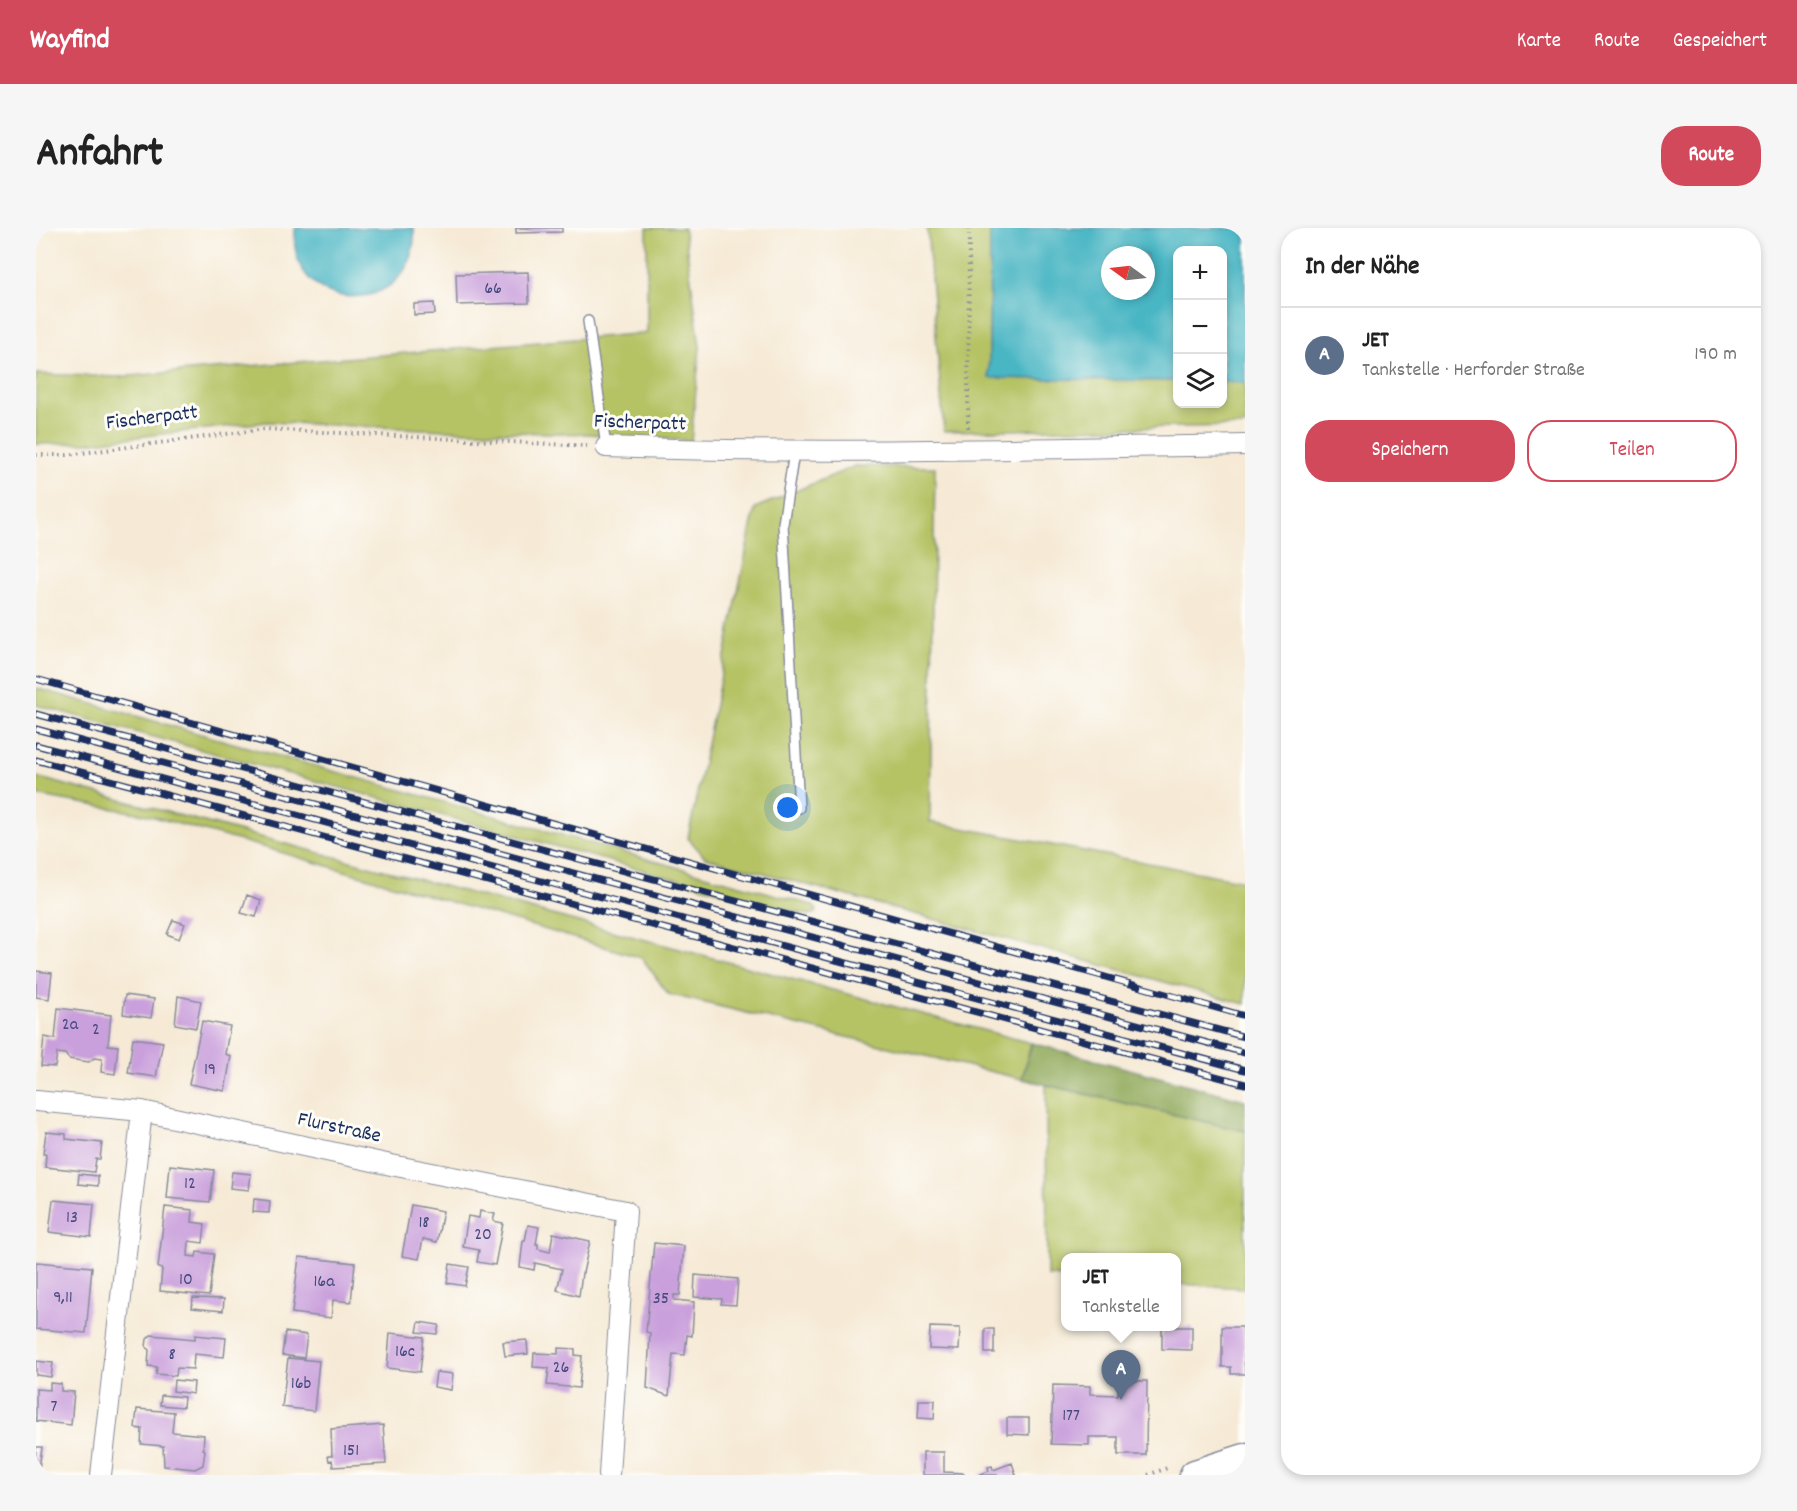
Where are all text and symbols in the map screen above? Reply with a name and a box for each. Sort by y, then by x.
text: Wayfind [30,22,110,62]
text: Karte [1517,27,1561,57]
text: Route [1594,27,1640,57]
text: Gespeichert [1673,27,1767,57]
text: Anfahrt [36,126,163,186]
button: Route [1661,126,1761,186]
north arrow [1101,246,1155,300]
map controls [1173,246,1227,408]
button: + [1173,246,1227,300]
text: In der Nähe [1305,249,1419,286]
house number: 66 [484,277,502,302]
button: − [1173,300,1227,354]
text: JET [1362,326,1389,357]
text: A [1319,341,1330,369]
text: 190 m [1694,341,1737,369]
button: layers [1173,354,1227,408]
text: Tankstelle · Herforder Straße [1362,357,1585,385]
street label: Fischerpatt [104,398,200,440]
street label: Fischerpatt [593,407,687,441]
button: Speichern [1305,420,1515,482]
button: Teilen [1527,420,1737,482]
your location [773,793,802,822]
house number: 2a [62,1013,79,1038]
house number: 2 [92,1018,100,1043]
house number: 19 [204,1058,216,1083]
street label: Flurstraße [294,1106,384,1152]
house number: 12 [184,1172,196,1197]
house number: 13 [66,1206,78,1231]
house number: 18 [418,1211,430,1236]
house number: 20 [474,1223,492,1248]
popup [1061,1253,1181,1331]
text: JET [1082,1263,1109,1294]
house number: 10 [179,1268,193,1293]
house number: 16a [313,1270,335,1295]
house number: 9,11 [53,1286,73,1311]
house number: 35 [653,1287,669,1312]
text: Tankstelle [1082,1294,1160,1322]
house number: 16c [395,1340,415,1365]
house number: 8 [168,1343,176,1368]
pin: A [1102,1350,1140,1400]
house number: 26 [553,1356,569,1381]
house number: 16b [291,1372,311,1397]
house number: 7 [51,1395,58,1420]
house number: 177 [1062,1404,1080,1429]
house number: 151 [343,1439,359,1464]

